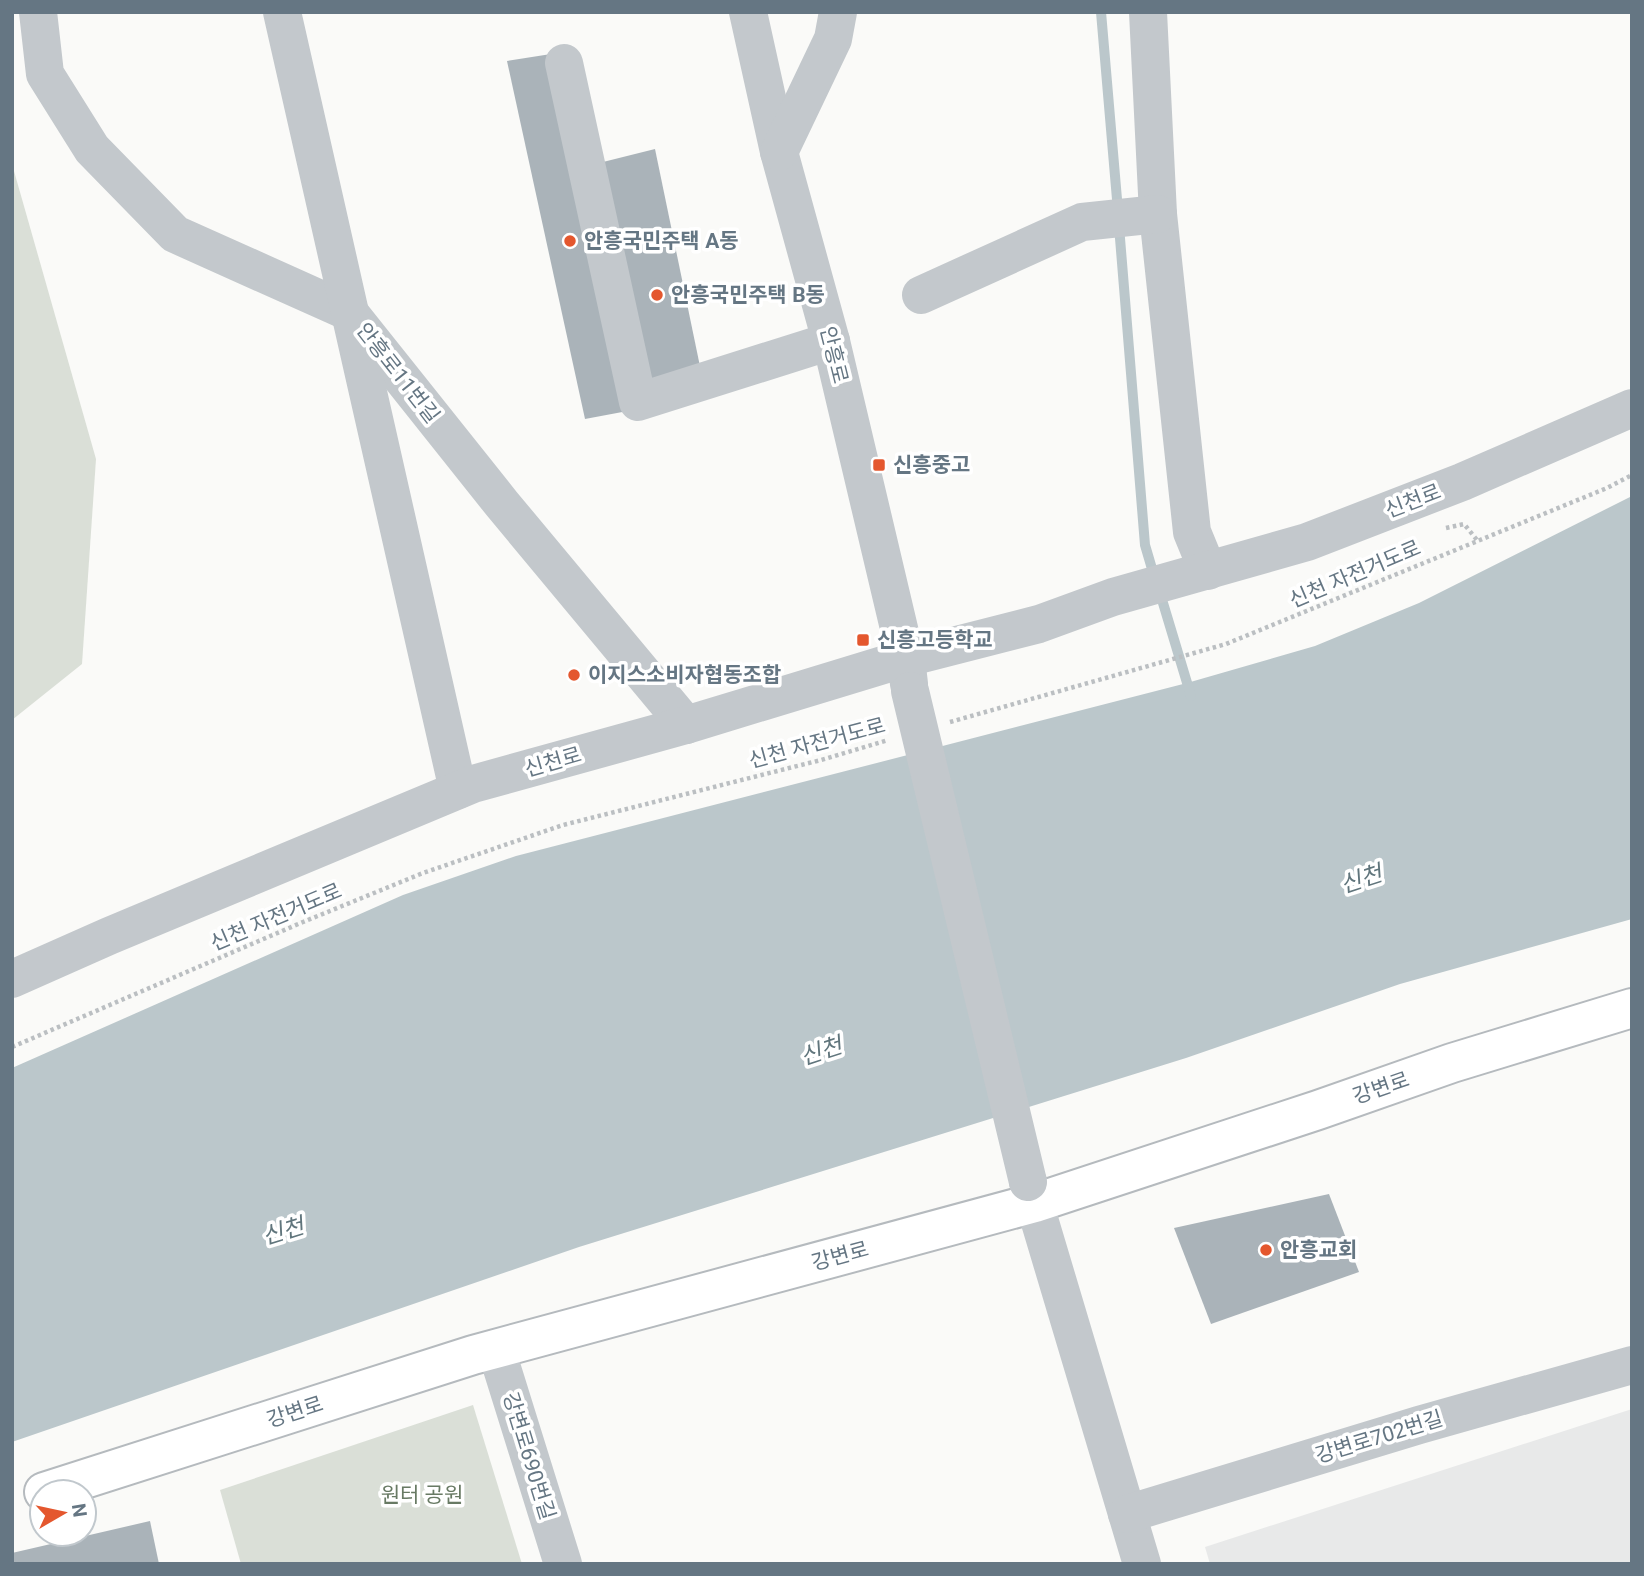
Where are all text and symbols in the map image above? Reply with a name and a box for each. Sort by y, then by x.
place label: 안흥국민주택 A동 [584,229,739,253]
marker: 안흥국민주택 A동 [562,233,578,249]
place label: 안흥국민주택 B동 [671,283,825,307]
marker: 안흥국민주택 B동 [649,287,665,303]
street label: 안흥로11번길 [352,318,444,428]
street label: 안흥로 [815,324,853,386]
place label: 신흥중고 [893,453,970,477]
marker: 신흥중고 [871,457,887,473]
street label: 신천로 [1382,479,1444,523]
street label: 신천 자전거도로 [1286,536,1424,612]
place label: 신흥고등학교 [877,628,993,652]
marker: 신흥고등학교 [855,632,871,648]
place label: 이지스소비자협동조합 [588,663,781,687]
marker: 이지스소비자협동조합 [566,667,582,683]
street label: 신천 자전거도로 [746,713,888,773]
street label: 신천로 [522,742,584,782]
water label: 신천 [1337,859,1388,899]
street label: 신천 자전거도로 [207,879,345,955]
water label: 신천 [797,1031,848,1071]
street label: 강변로 [1350,1067,1412,1109]
water label: 신천 [259,1212,310,1251]
street label: 강변로 [809,1237,871,1275]
place label: 안흥교회 [1280,1238,1357,1262]
marker: 안흥교회 [1258,1242,1274,1258]
street label: 강변로690번길 [498,1389,560,1523]
street label: 강변로 [264,1392,326,1432]
street label: 강변로702번길 [1312,1406,1446,1468]
north arrow [28,1478,98,1548]
park label: 원터 공원 [381,1483,463,1507]
text: N [67,1502,92,1519]

